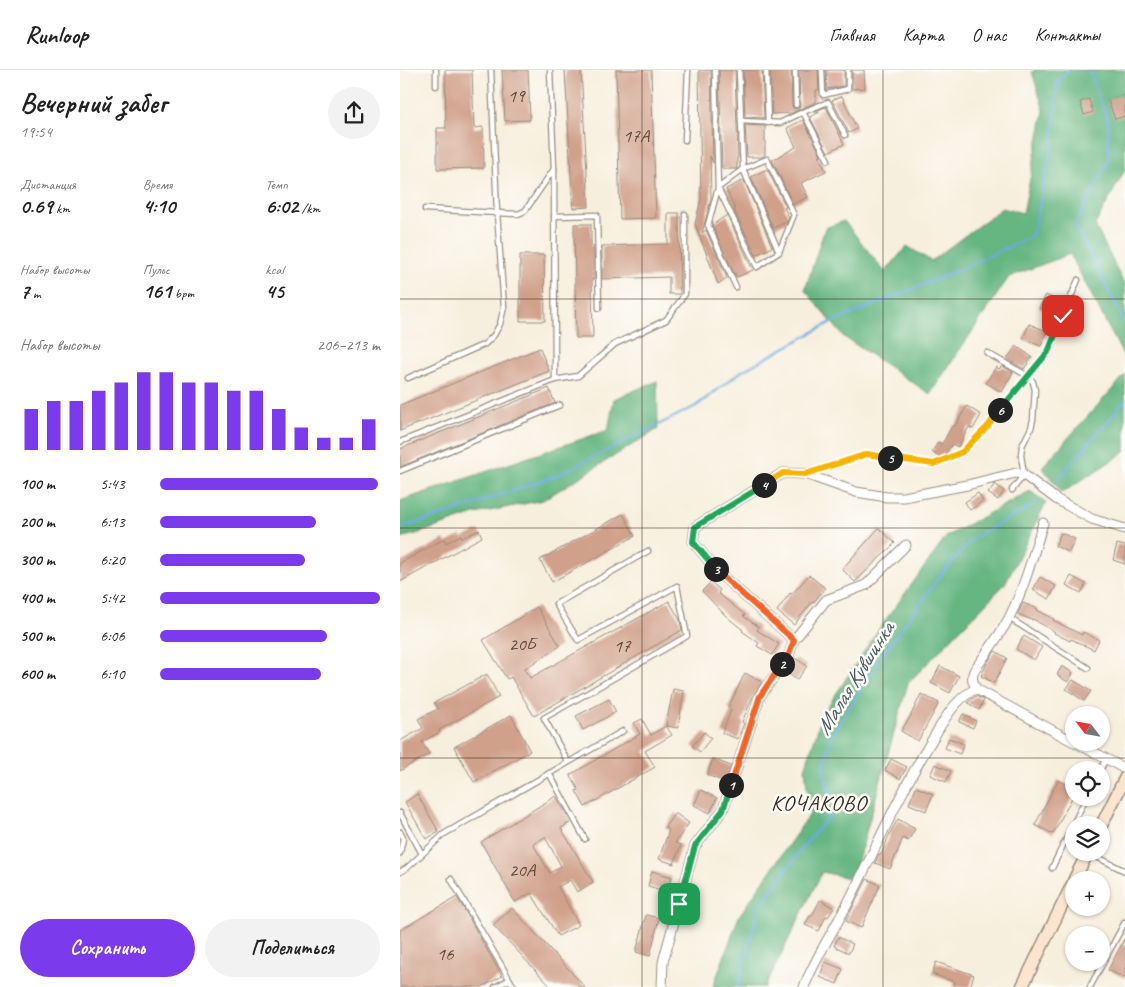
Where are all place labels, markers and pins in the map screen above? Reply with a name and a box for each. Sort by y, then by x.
pin [1042,295,1084,337]
pin: 6 [988,398,1012,422]
pin: 5 [878,446,902,470]
pin: 4 [752,472,776,498]
pin: 3 [704,556,728,582]
pin: 2 [770,652,794,676]
pin: 1 [718,772,744,798]
pin [658,883,700,925]

